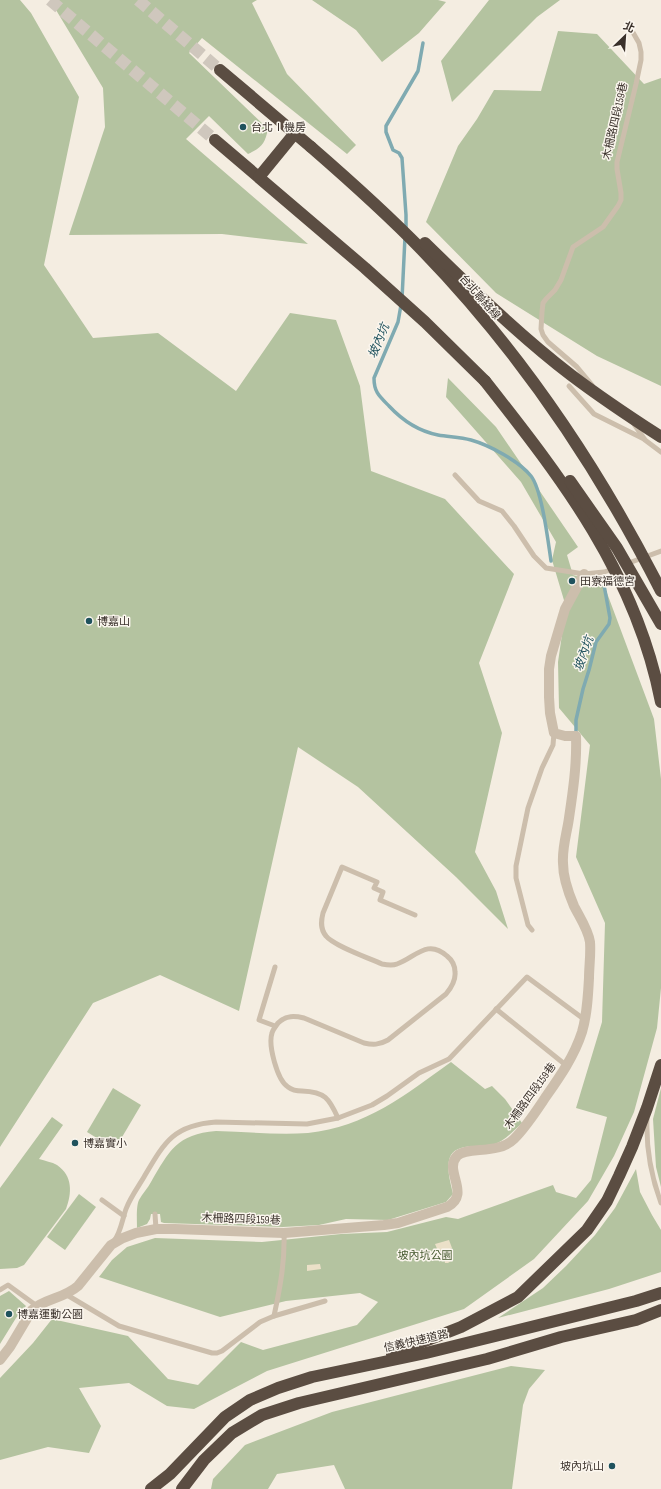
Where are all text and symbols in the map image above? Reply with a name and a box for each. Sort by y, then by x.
north arrow [605,16,645,56]
text: 北 [621,19,637,36]
street label: 木柵路四段159巷 [600,81,630,161]
place label: 台北Ⅰ機房 [251,121,306,134]
marker: 台北Ⅰ機房 [238,122,248,132]
street label: 台北聯絡線 [457,272,503,322]
water label: 坡內坑 [365,320,394,361]
place label: 田寮福德宮 [580,575,635,588]
marker: 田寮福德宮 [567,576,577,586]
place label: 博嘉山 [97,615,130,628]
marker: 博嘉山 [84,616,94,626]
water label: 坡內坑 [571,633,598,673]
street label: 木柵路四段159巷 [501,1060,559,1132]
place label: 博嘉實小 [83,1137,127,1150]
marker: 博嘉實小 [70,1138,80,1148]
street label: 木柵路四段159巷 [201,1211,281,1227]
park label: 坡內坑公園 [398,1249,453,1262]
place label: 博嘉運動公園 [17,1308,83,1321]
marker: 博嘉運動公園 [4,1309,14,1319]
street label: 信義快速道路 [382,1327,450,1355]
place label: 坡內坑山 [560,1460,604,1473]
marker: 坡內坑山 [607,1461,617,1471]

